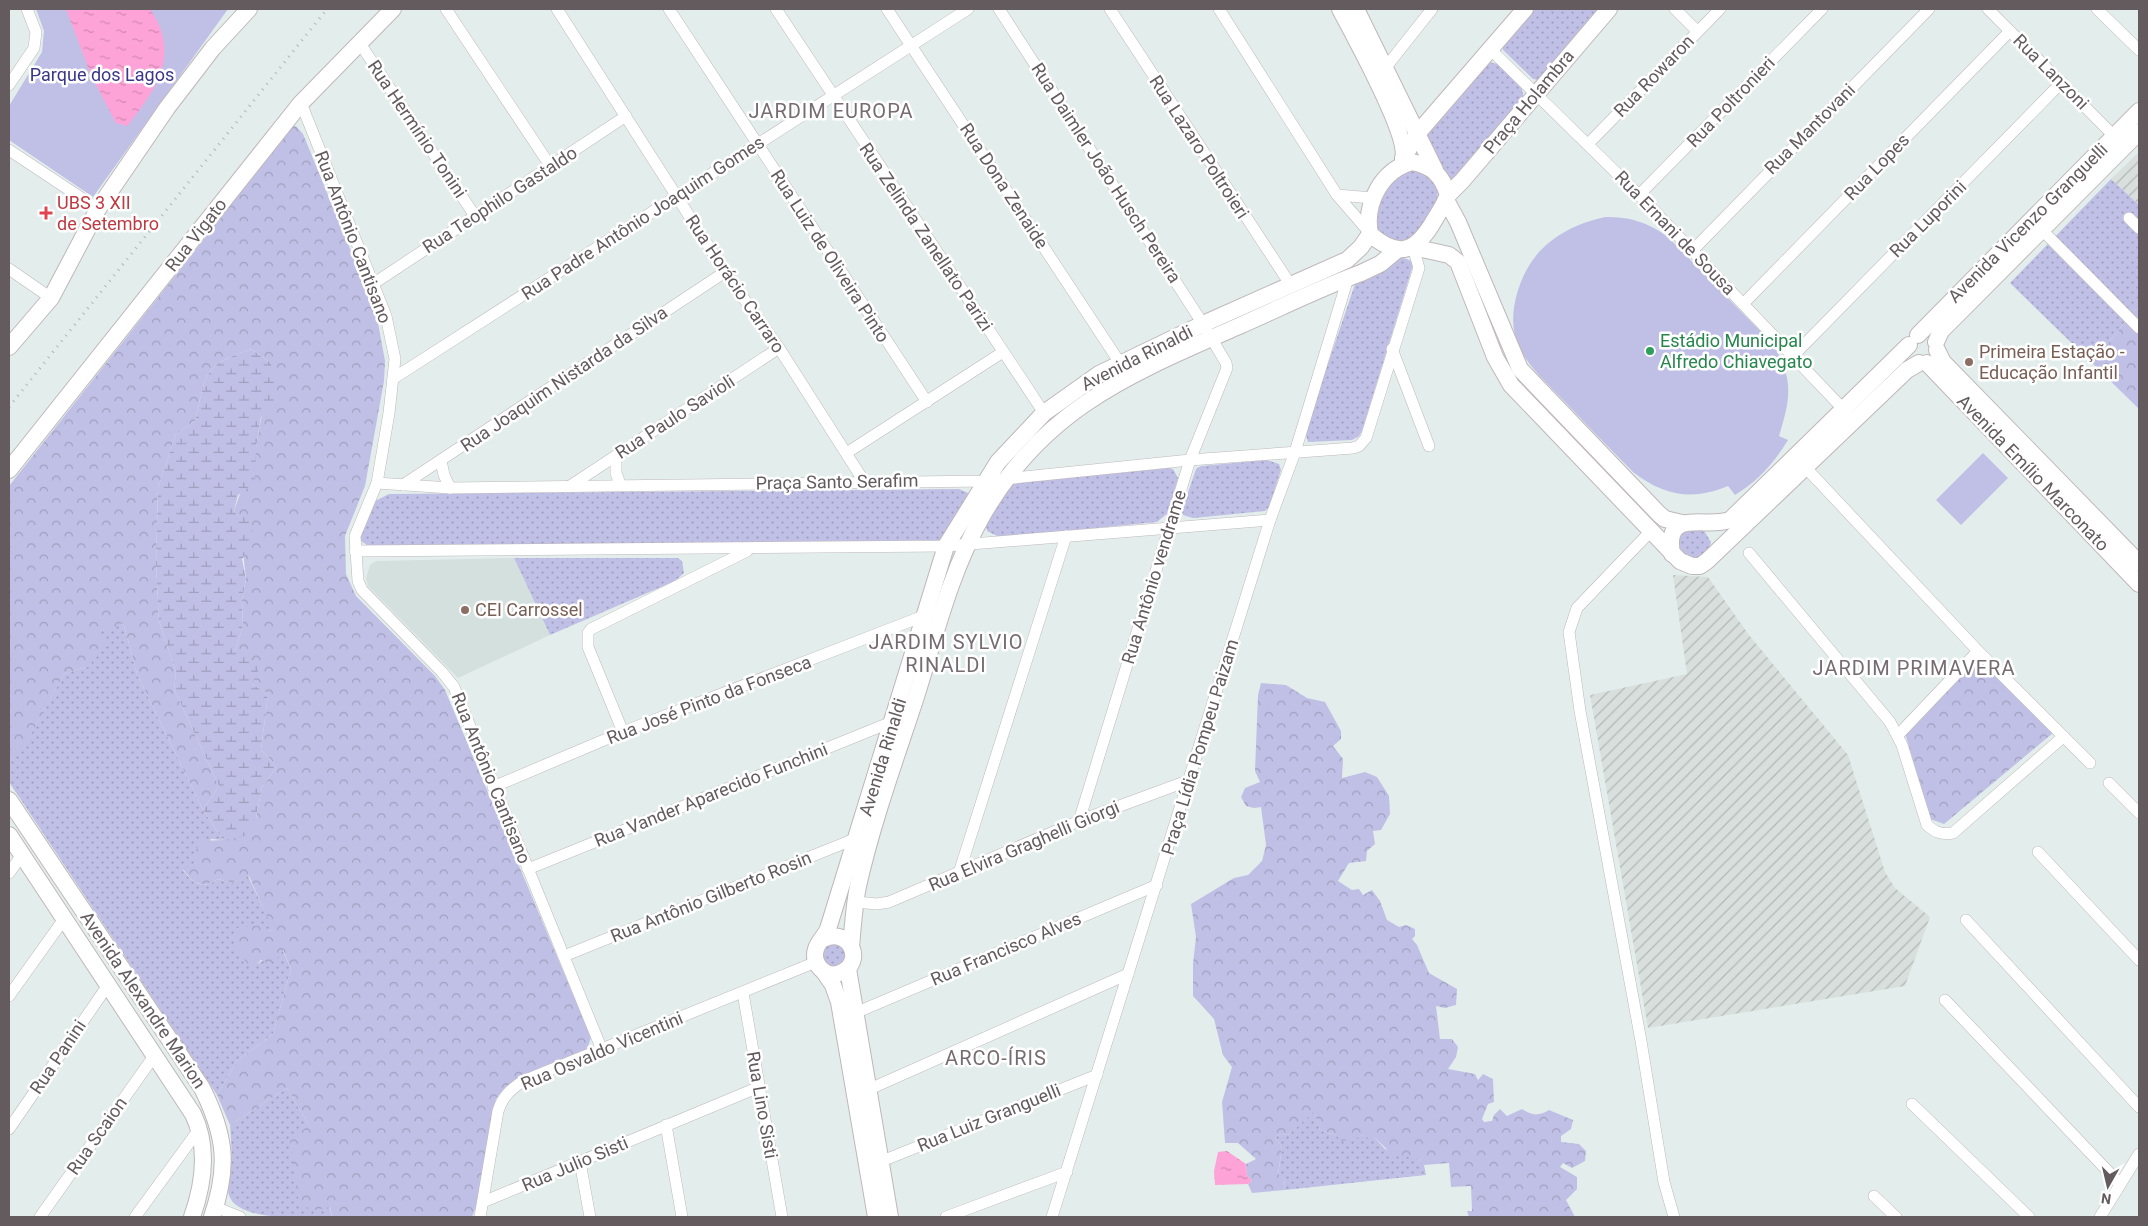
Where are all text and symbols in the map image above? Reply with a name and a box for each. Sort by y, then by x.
street label: Rua Rowaron [1609,30,1698,121]
street label: Rua Lanzoni [2009,30,2093,114]
street label: Praça Holambra [1479,45,1578,158]
street label: Rua Poltronieri [1682,52,1779,151]
street label: Rua Hermínio Tonini [364,56,471,202]
street label: Rua Daimler João Husch Pereira [1027,59,1186,287]
park label: Parque dos Lagos [30,64,174,85]
street label: Rua Lazaro Poltroieri [1145,71,1254,222]
street label: Rua Mantovani [1760,79,1859,178]
district label: JARDIM EUROPA [749,99,913,123]
street label: Rua Dona Zenaide [956,119,1053,252]
street label: Rua Lopes [1840,129,1913,204]
street label: Rua Padre Antônio Joaquim Gomes [517,131,768,304]
street label: Rua Zelinda Zanellato Parizi [856,139,997,335]
street label: Avenida Vicenzo Granguelli [1944,139,2112,307]
street label: Rua Teophilo Gastaldo [419,142,581,257]
street label: Rua Antônio Cantisano [311,148,396,326]
street label: Rua Luiz de Oliveira Pinto [767,165,894,346]
street label: Rua Ernani de Sousa [1611,166,1740,299]
street label: Rua Luporini [1885,176,1970,261]
place label: UBS 3 XII de Setembro [57,192,159,234]
street label: Rua Vigato [161,194,231,275]
marker: UBS 3 XII de Setembro [39,206,53,220]
street label: Rua Horácio Carraro [681,211,789,357]
street label: Rua Joaquim Nistarda da Silva [456,301,671,456]
street label: Avenida Rinaldi [1078,320,1196,395]
place label: Estádio Municipal Alfredo Chiavegato [1660,330,1812,372]
place label: Primeira Estação - Educação Infantil [1979,341,2125,383]
marker: Estádio Municipal Alfredo Chiavegato [1644,345,1656,357]
marker: Primeira Estação - Educação Infantil [1963,356,1975,368]
street label: Rua Paulo Savioli [611,370,738,463]
street label: Avenida Emílio Marconato [1953,390,2113,555]
street label: Praça Santo Serafim [755,470,919,493]
street label: Rua Antônio vendrame [1117,487,1190,667]
place label: CEI Carrossel [475,599,583,620]
marker: CEI Carrossel [459,604,471,616]
district label: JARDIM SYLVIO RINALDI [868,630,1024,677]
street label: Praça Lídia Pompeu Paizam [1157,636,1242,857]
street label: Rua José Pinto da Fonseca [604,651,814,748]
district label: JARDIM PRIMAVERA [1813,656,2015,680]
street label: Rua Antônio Cantisano [447,689,535,867]
street label: Avenida Rinaldi [855,695,910,818]
street label: Rua Vander Aparecido Funchini [591,738,831,851]
street label: Rua Elvira Graghelli Giorgi [925,796,1122,895]
street label: Rua Antônio Gilberto Rosin [607,847,814,946]
street label: Avenida Alexandre Marion [76,907,210,1092]
street label: Rua Francisco Alves [927,907,1084,990]
street label: Rua Osvaldo Vicentini [518,1007,686,1094]
street label: Rua Panini [25,1016,90,1098]
district label: ARCO-ÍRIS [945,1046,1047,1070]
street label: Rua Lino Sisti [743,1050,782,1160]
street label: Rua Luiz Granguelli [914,1079,1064,1156]
street label: Rua Scaion [62,1093,131,1179]
street label: Rua Julio Sisti [519,1132,631,1195]
north arrow [2083,1161,2133,1211]
text: N [2100,1190,2112,1207]

